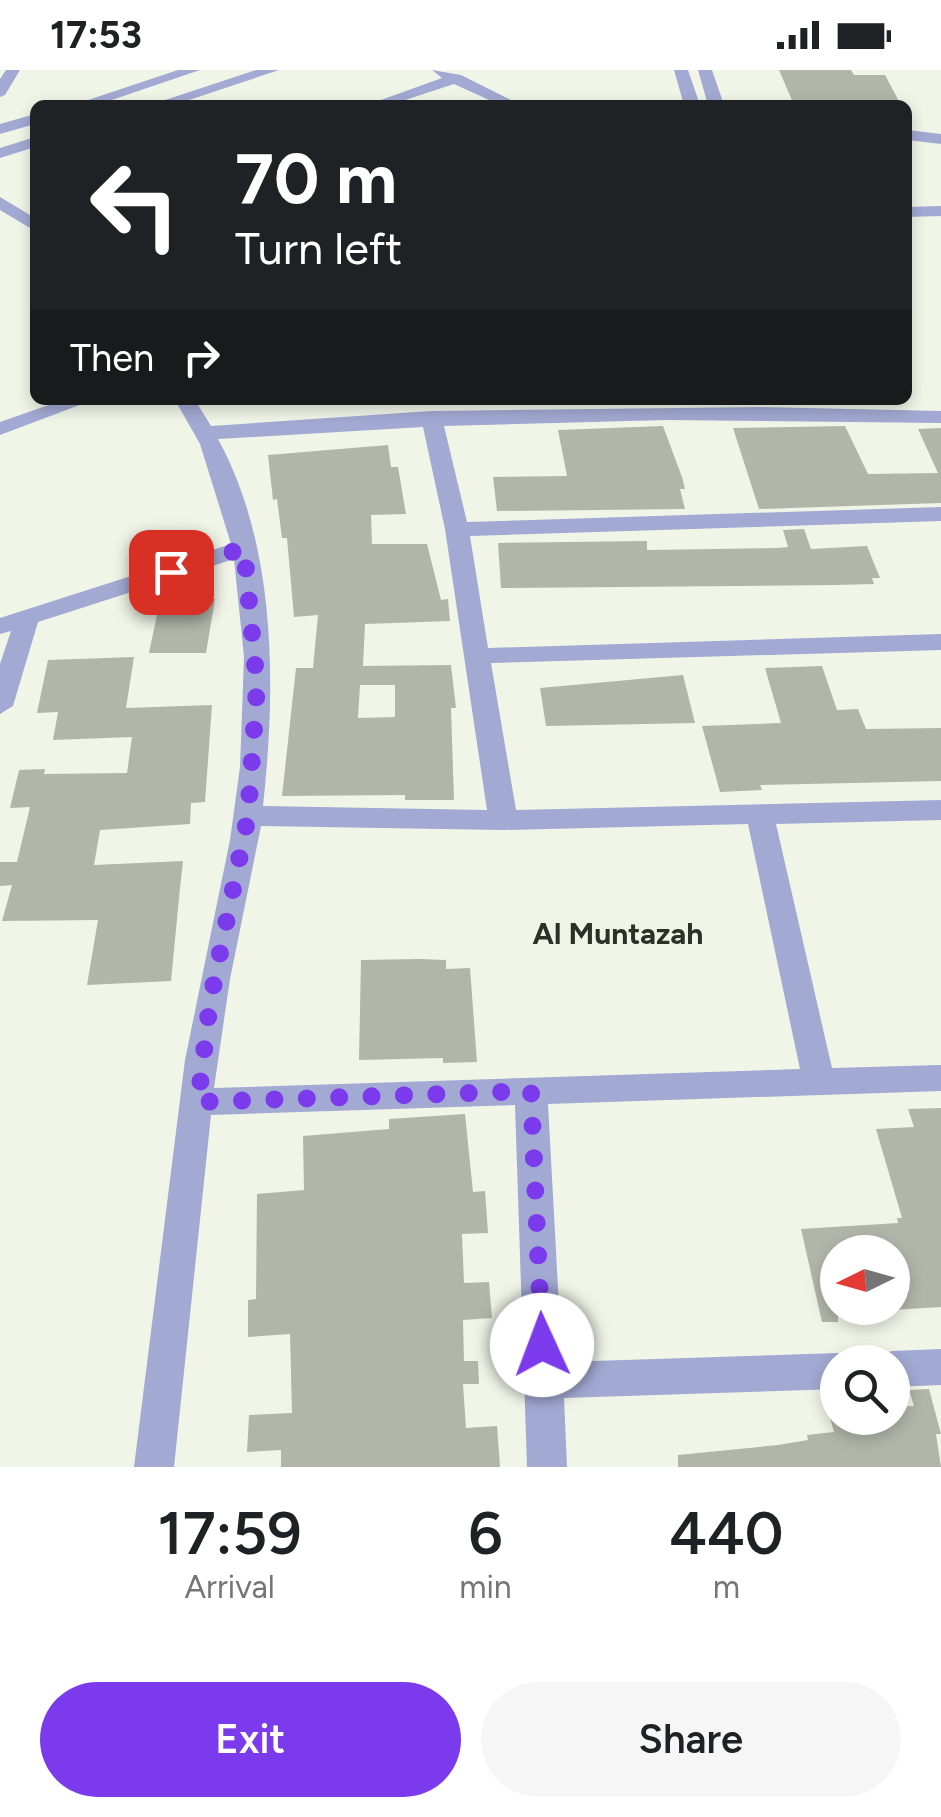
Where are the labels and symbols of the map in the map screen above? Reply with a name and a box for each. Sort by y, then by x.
pin [129,530,214,615]
district label: Al Muntazah [533,915,703,952]
north arrow [820,1235,910,1325]
position arrow [490,1293,594,1397]

